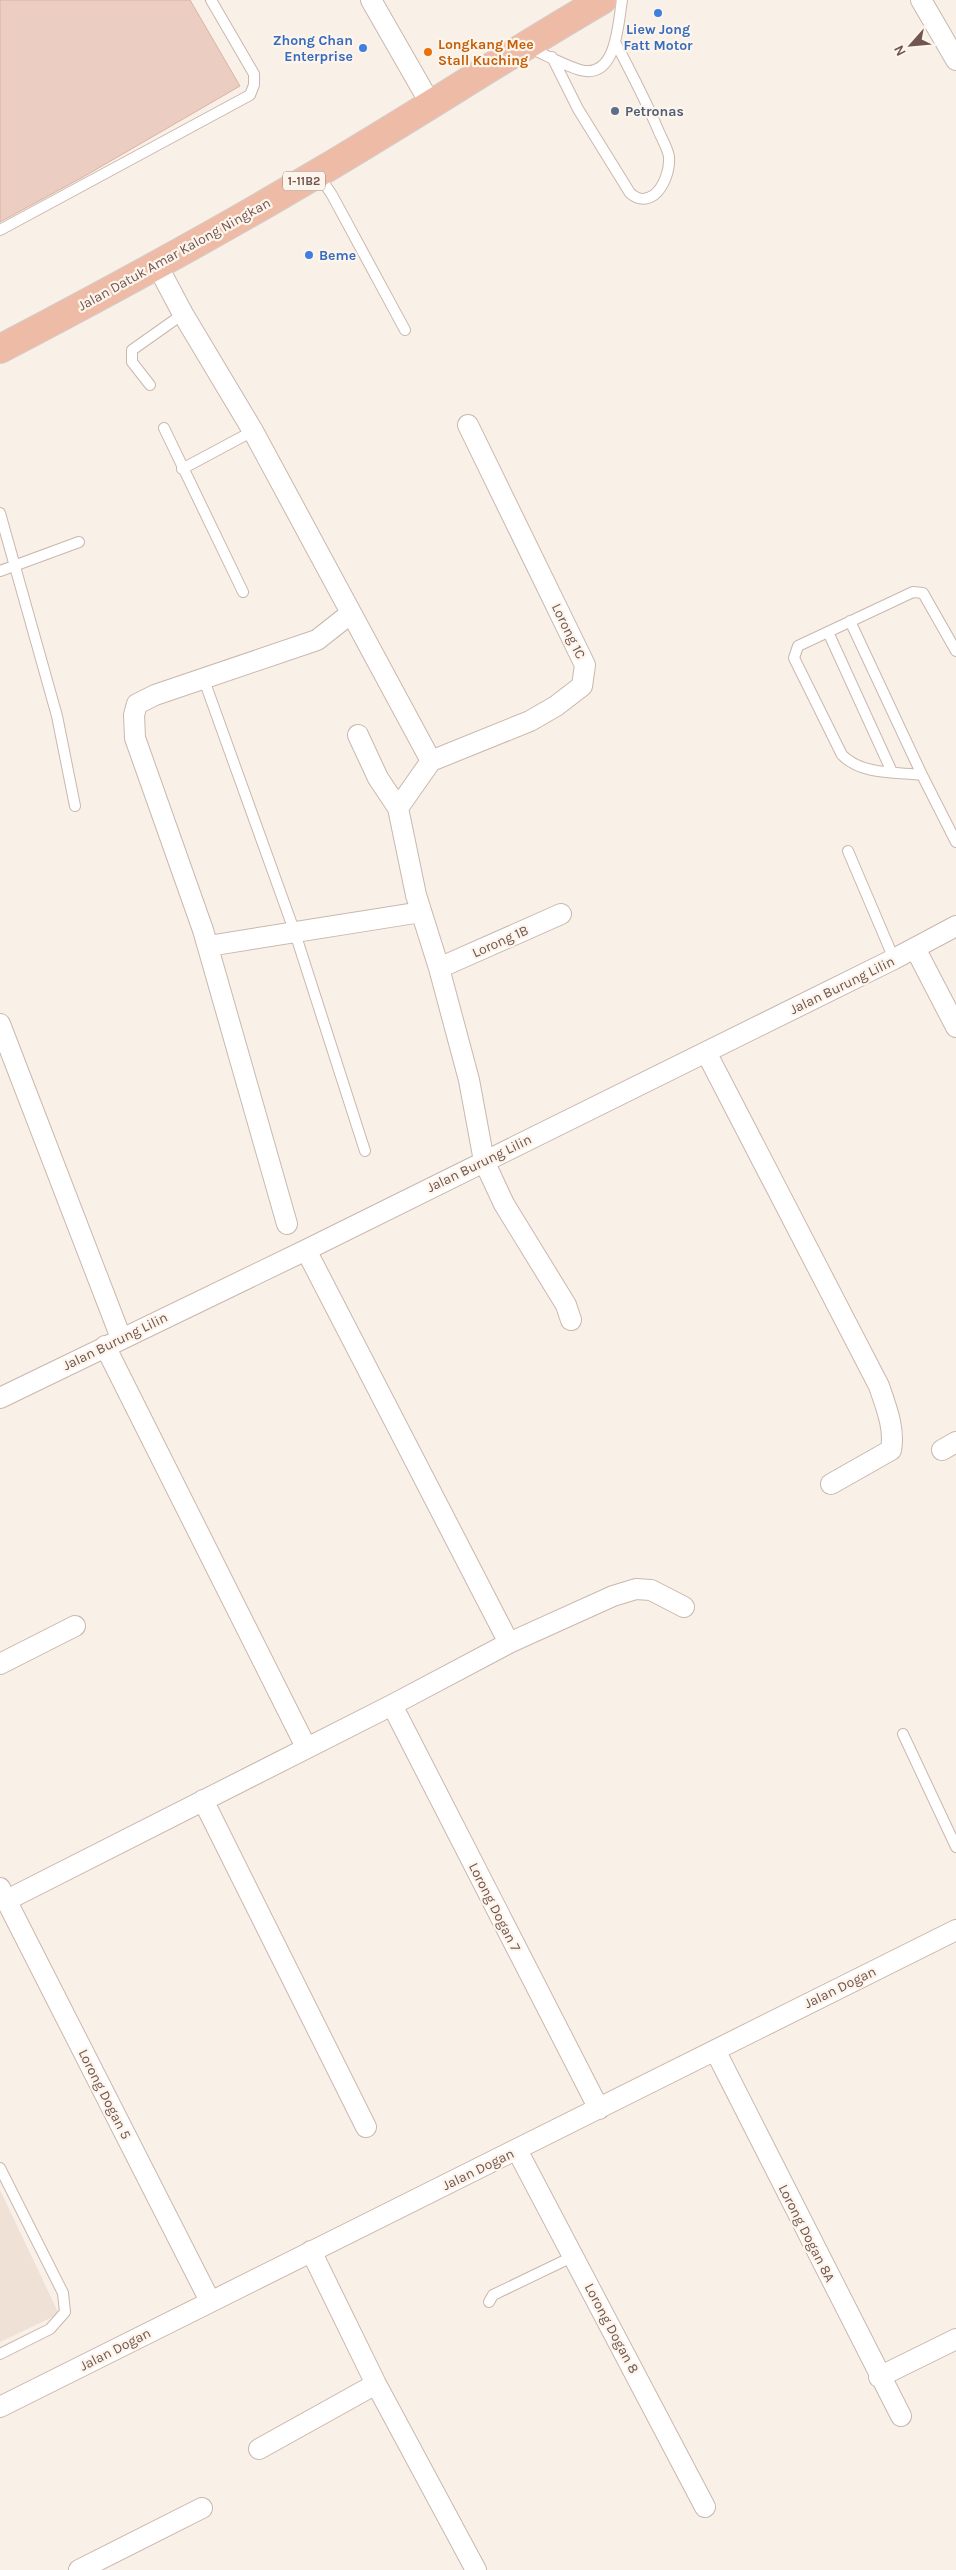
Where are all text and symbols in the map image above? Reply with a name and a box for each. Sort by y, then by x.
marker: Liew Jong Fatt Motor [652,7,664,19]
north arrow [886,20,936,70]
place label: Liew Jong Fatt Motor [623,21,693,54]
place label: Zhong Chan Enterprise [273,32,353,65]
place label: Longkang Mee Stall Kuching [438,36,534,69]
marker: Zhong Chan Enterprise [357,42,369,54]
text: N [890,42,910,59]
marker: Longkang Mee Stall Kuching [422,46,434,58]
place label: Petronas [625,103,684,120]
marker: Petronas [609,105,621,117]
road number: 1-11B2 [283,172,325,190]
street label: Jalan Datuk Amar Kalong Ningkan [75,194,273,315]
place label: Beme [319,247,356,264]
marker: Beme [303,249,315,261]
street label: Lorong 1C [548,601,589,662]
street label: Lorong 1B [469,922,531,961]
street label: Jalan Burung Lilin [787,953,897,1018]
street label: Jalan Burung Lilin [424,1131,534,1196]
street label: Jalan Burung Lilin [60,1309,170,1374]
street label: Lorong Dogan 7 [465,1860,524,1955]
street label: Jalan Dogan [802,1963,879,2012]
street label: Lorong Dogan 5 [75,2046,135,2142]
street label: Jalan Dogan [440,2145,517,2194]
street label: Lorong Dogan 8A [775,2181,839,2285]
street label: Lorong Dogan 8 [581,2280,642,2376]
street label: Jalan Dogan [77,2324,154,2375]

